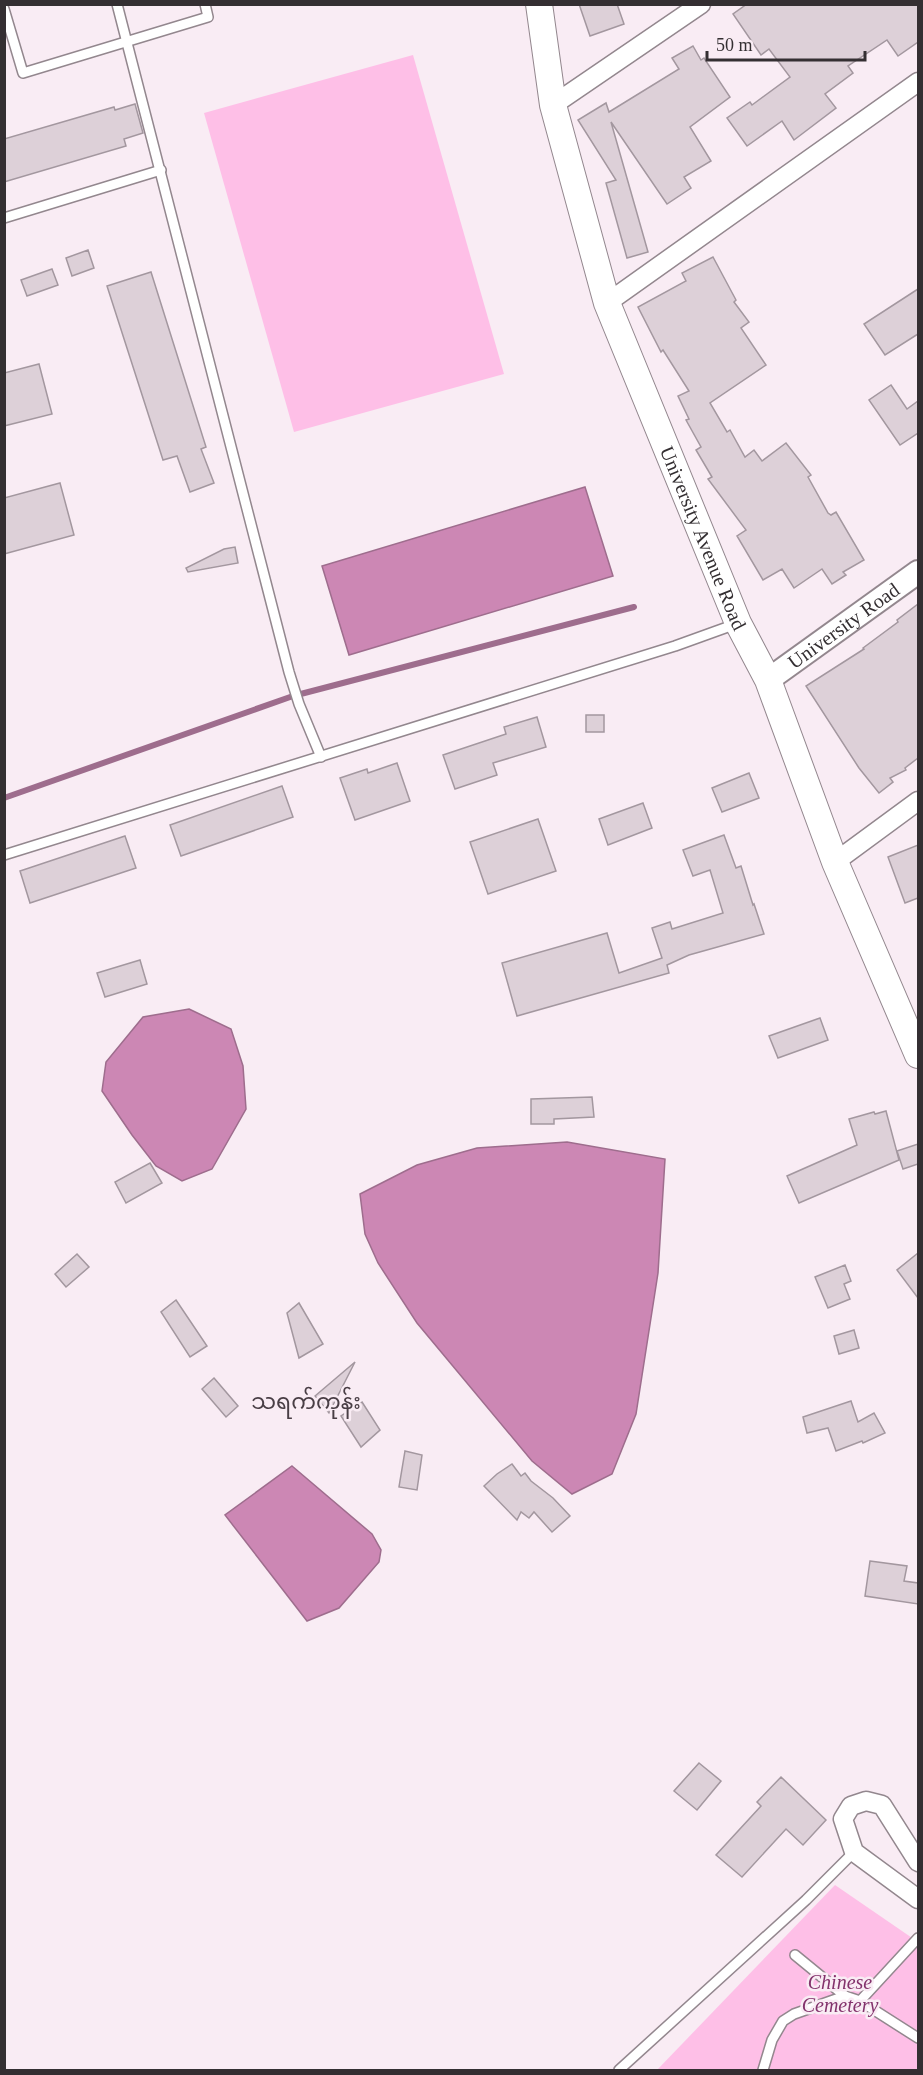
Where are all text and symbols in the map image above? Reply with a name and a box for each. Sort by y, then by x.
scale bar [707,24,864,62]
text: 50 m [716,35,753,55]
street label: University Avenue Road [656,443,751,634]
street label: University Road [784,578,903,673]
district label: သရက်ကုန်း [251,1386,361,1419]
park label: Chinese Cemetery [802,1971,878,2017]

